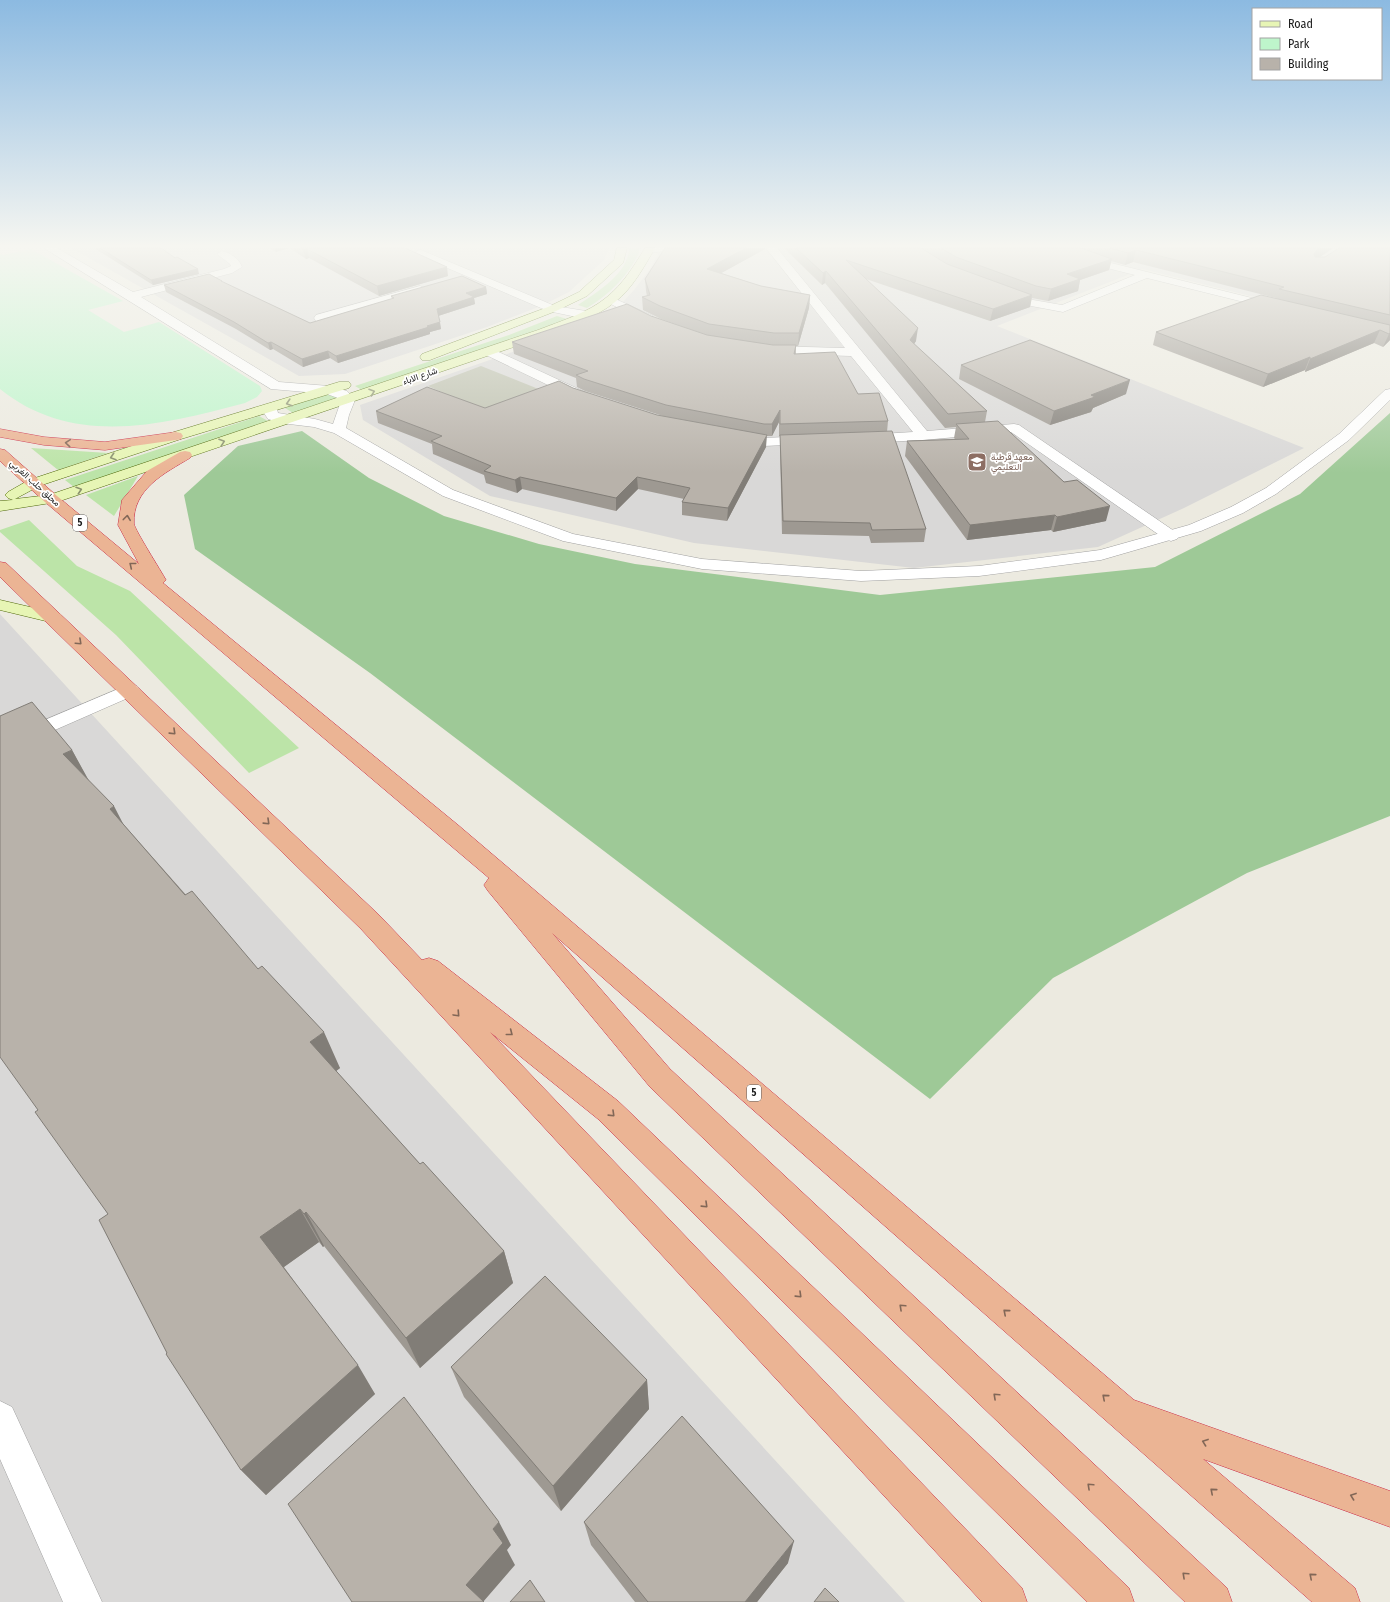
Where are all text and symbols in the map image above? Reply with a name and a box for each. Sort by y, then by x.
legend [1252,8,1382,80]
text: Road [1288,17,1313,31]
text: Park [1288,37,1310,51]
text: Building [1288,57,1329,71]
street label: شارع الاباء [401,365,439,388]
one-way arrow [368,388,375,397]
one-way arrow [286,398,293,407]
one-way arrow [65,438,71,447]
one-way arrow [218,438,225,447]
school or university icon: معهد قرطبة التعليمي [966,451,988,473]
one-way arrow [109,452,116,461]
place label: معهد قرطبة التعليمي [991,452,1033,474]
street label: محلق حلب الغربي [7,458,62,510]
one-way arrow [75,486,82,495]
road number: 5 [73,515,87,531]
one-way arrow [123,515,132,521]
one-way arrow [129,563,137,570]
one-way arrow [74,637,82,645]
one-way arrow [168,727,176,735]
one-way arrow [262,817,270,825]
one-way arrow [452,1009,460,1017]
one-way arrow [506,1028,513,1035]
road number: 5 [747,1085,761,1101]
one-way arrow [607,1109,615,1117]
one-way arrow [700,1200,708,1208]
one-way arrow [794,1290,802,1298]
one-way arrow [899,1304,907,1312]
one-way arrow [1004,1309,1011,1316]
one-way arrow [993,1394,1001,1401]
one-way arrow [1102,1394,1109,1401]
one-way arrow [1201,1439,1208,1447]
one-way arrow [1087,1483,1095,1491]
one-way arrow [1211,1489,1218,1496]
one-way arrow [1350,1493,1357,1501]
one-way arrow [1182,1572,1190,1580]
one-way arrow [1309,1574,1316,1581]

